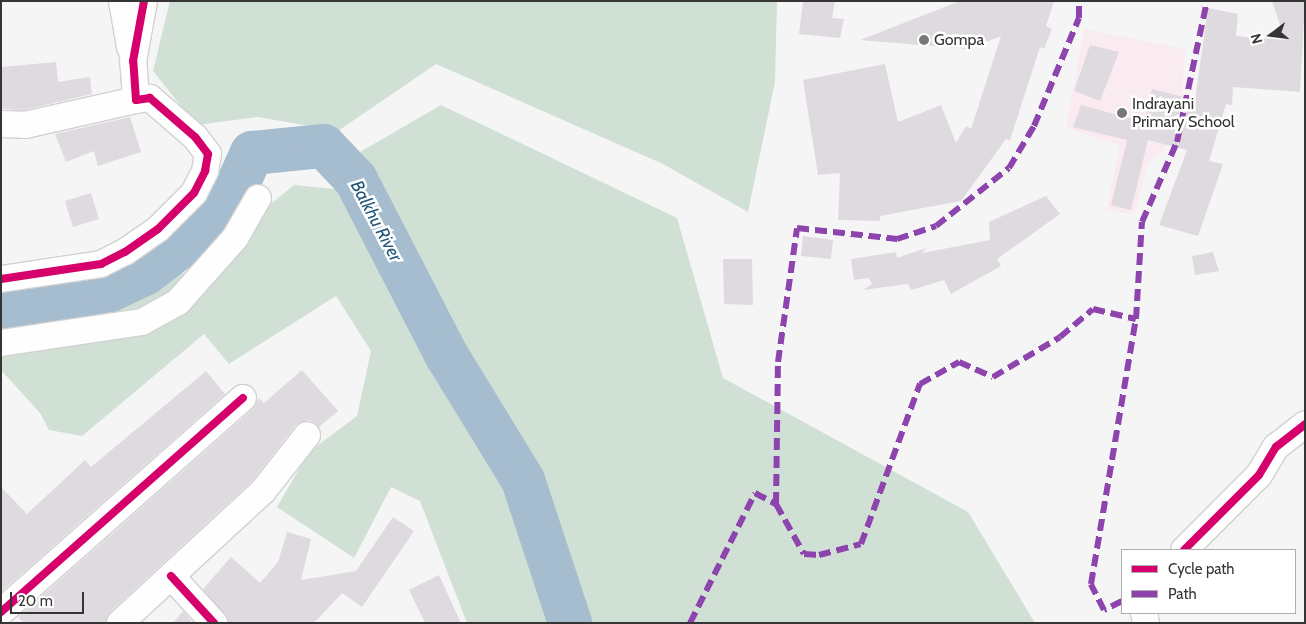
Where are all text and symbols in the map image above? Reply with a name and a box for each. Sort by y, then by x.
north arrow [1246,10,1296,60]
place label: Gompa [934,30,984,50]
text: N [1247,32,1266,46]
marker: Gompa [918,34,930,46]
place label: Indrayani Primary School [1132,94,1235,132]
marker: Indrayani Primary School [1116,107,1128,119]
water label: Balkhu River [346,177,406,265]
legend [1121,549,1296,614]
text: Cycle path [1168,560,1234,578]
scale bar [12,582,86,614]
text: Path [1168,585,1197,603]
text: 20 m [18,592,53,610]

